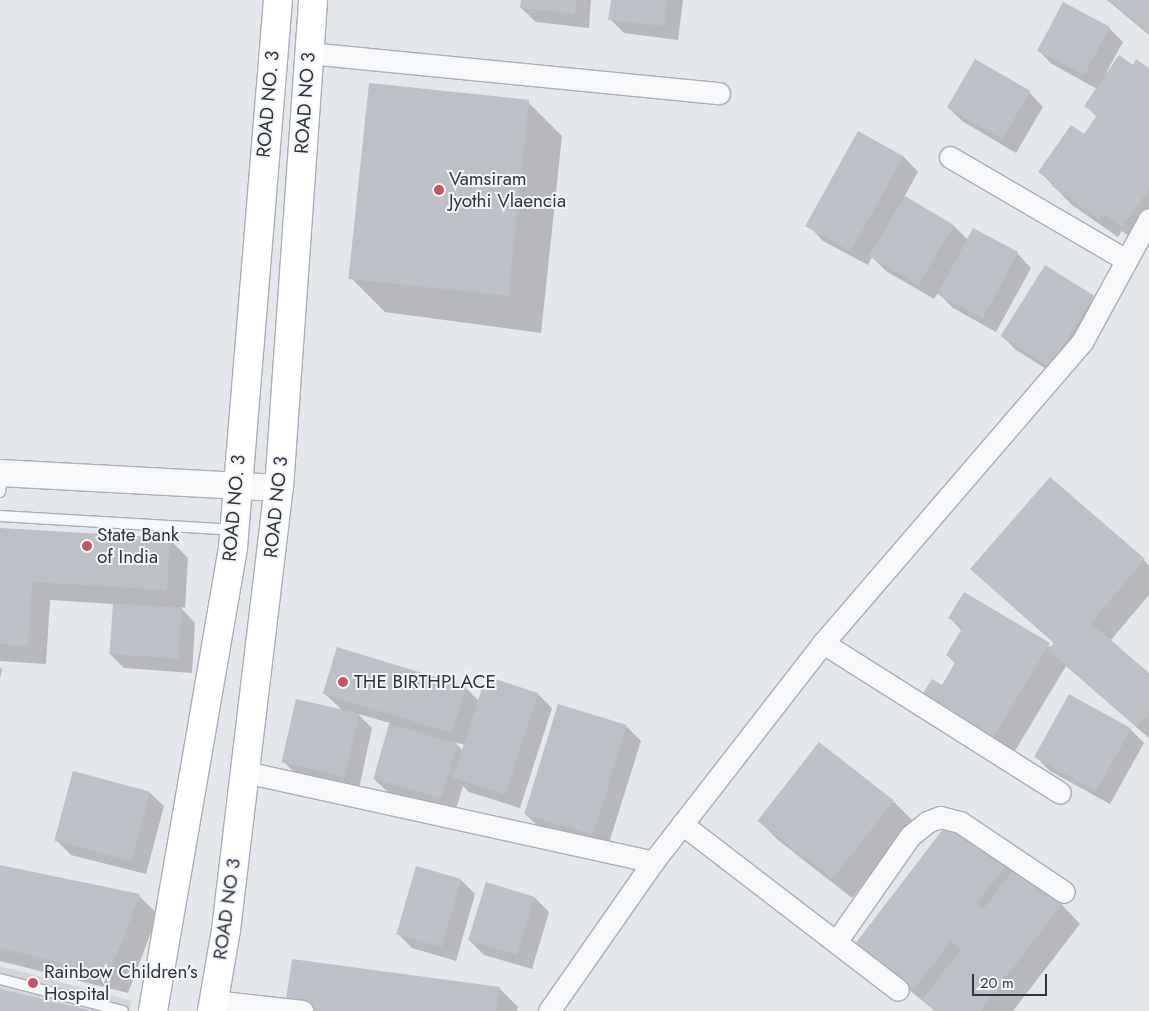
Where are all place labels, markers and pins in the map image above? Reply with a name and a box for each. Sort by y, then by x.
place label: Vamsiram Jyothi Vlaencia [449,168,566,212]
marker: Vamsiram Jyothi Vlaencia [433,184,445,196]
place label: State Bank of India [97,524,179,568]
marker: State Bank of India [81,540,93,552]
place label: THE BIRTHPLACE [354,671,496,693]
marker: THE BIRTHPLACE [336,675,350,689]
place label: Rainbow Children’s Hospital [44,961,198,1005]
marker: Rainbow Children’s Hospital [26,976,40,990]

